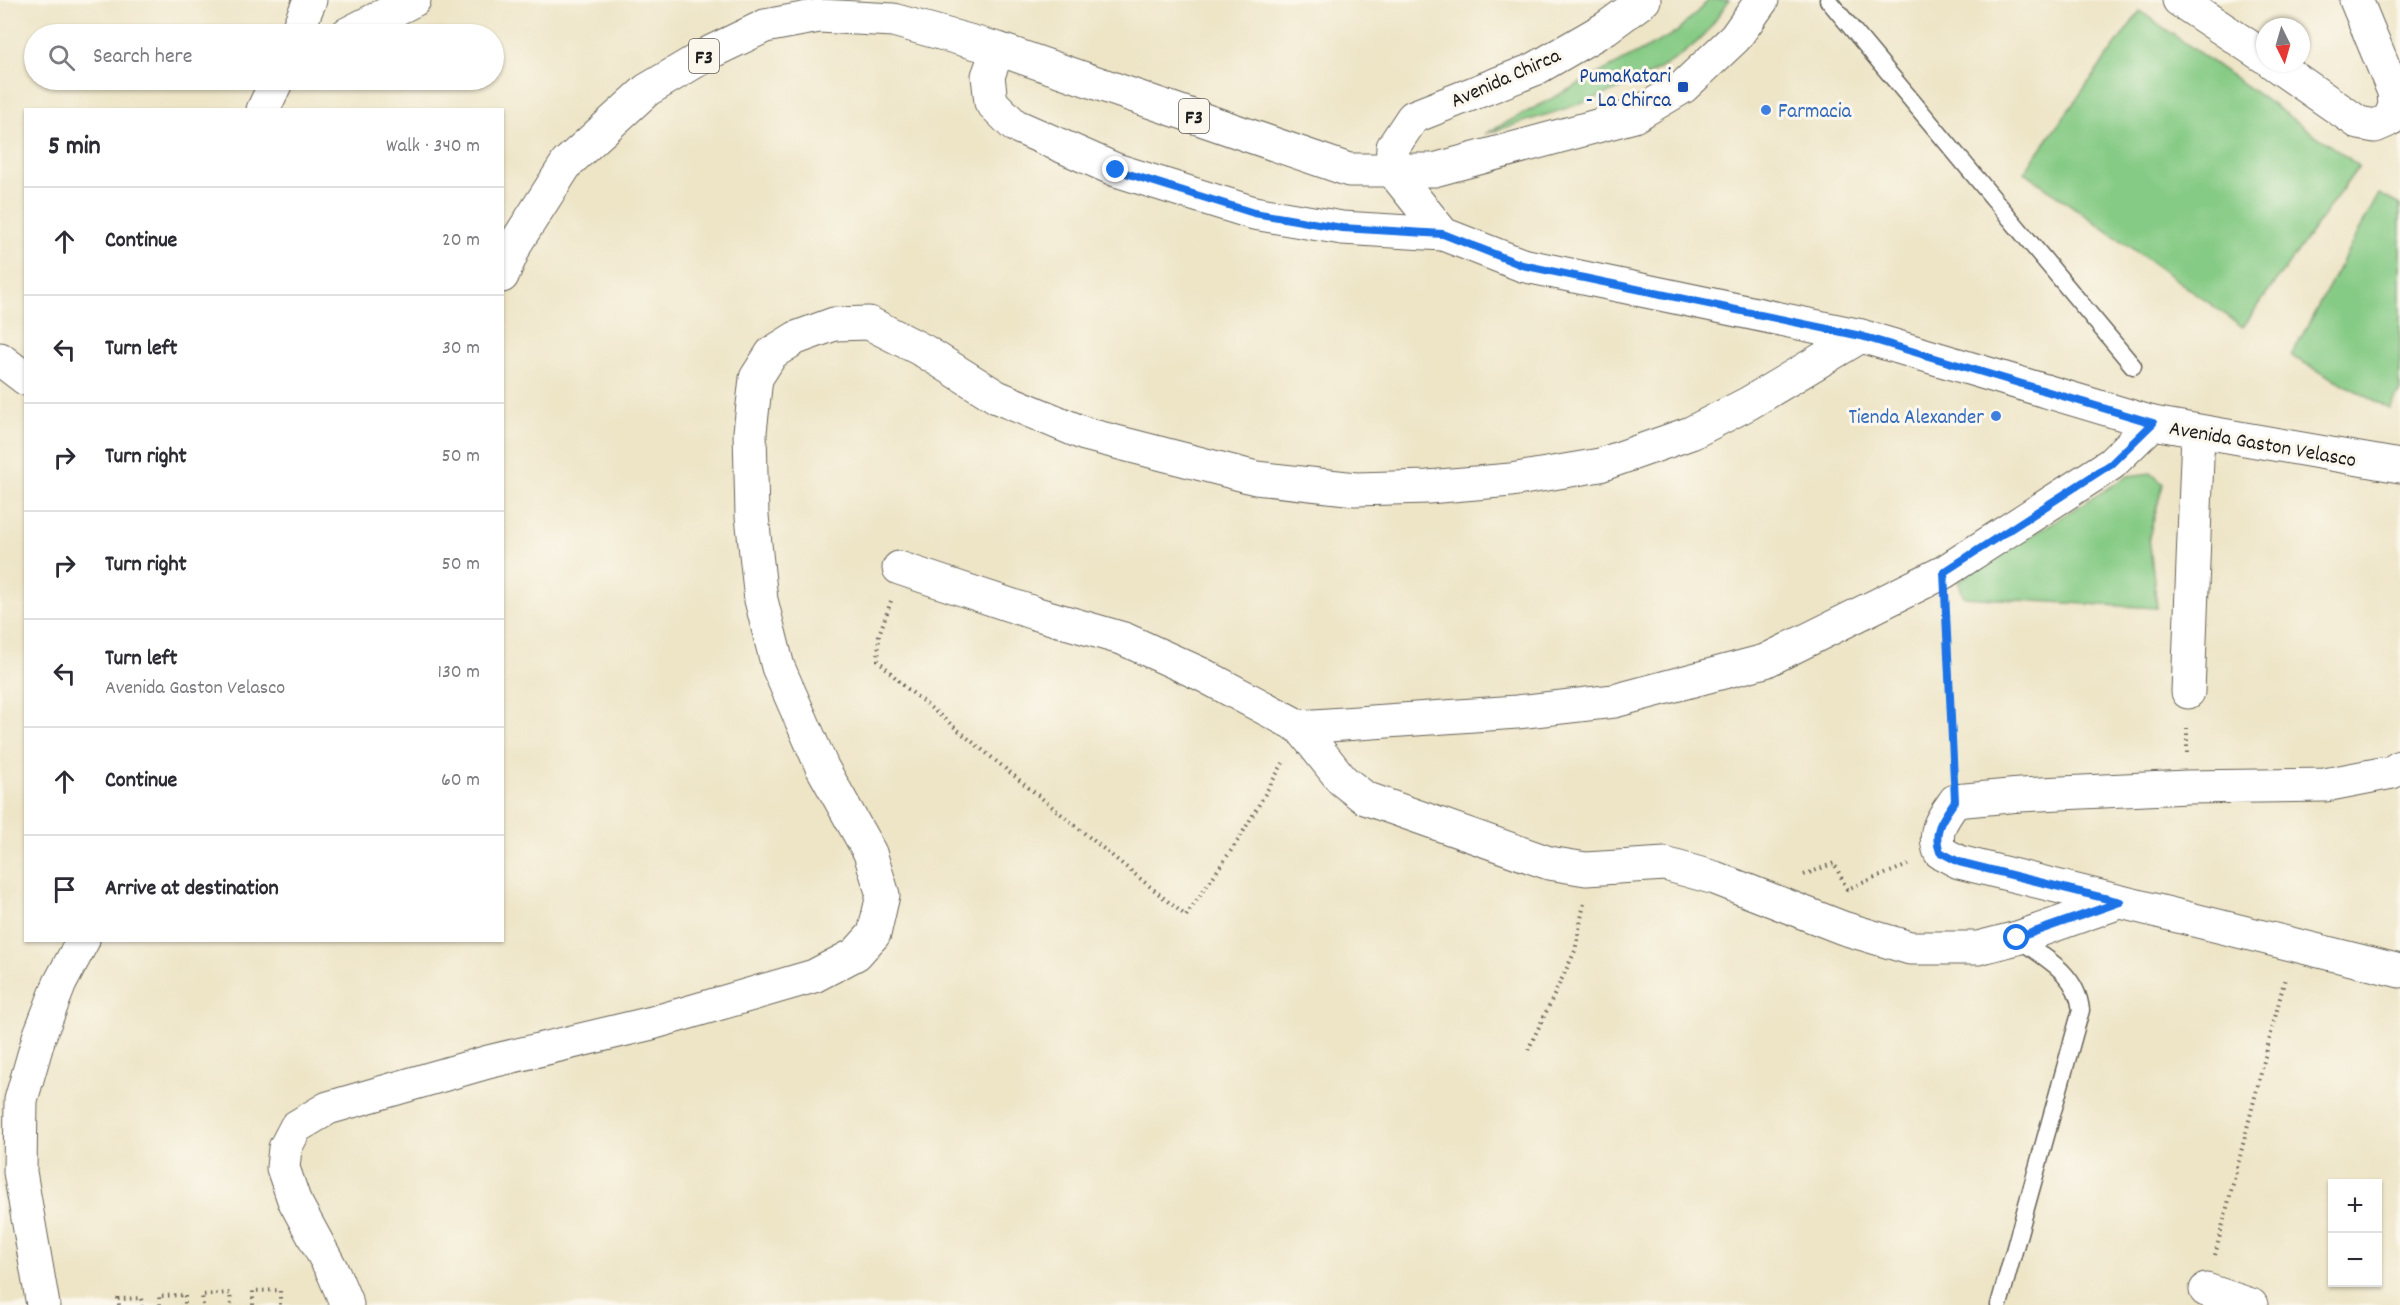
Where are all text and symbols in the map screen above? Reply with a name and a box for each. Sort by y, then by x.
north arrow [2256,18,2310,72]
search box [24,24,504,90]
road number: F3 [689,39,719,73]
icon: search [45,41,78,74]
text: Search here [93,42,192,73]
street label: Avenida Chirca [1446,42,1567,117]
place label: PumaKatari - La Chirca [1579,63,1672,117]
marker: PumaKatari - La Chirca [1676,80,1690,94]
place label: Farmacia [1778,98,1853,128]
road number: F3 [1179,99,1209,133]
marker: Farmacia [1759,103,1773,117]
text: 5 min [48,129,101,166]
text: Walk · 340 m [386,133,480,161]
route end [1102,156,1128,182]
icon: ahead [48,225,81,258]
text: Continue [105,226,177,257]
text: 20 m [442,227,480,255]
icon: left [48,333,81,366]
text: Turn left [105,334,177,365]
text: 30 m [442,335,480,363]
place label: Tienda Alexander [1848,404,1984,434]
marker: Tienda Alexander [1989,409,2003,423]
street label: Avenida Gaston Velasco [2167,415,2358,477]
icon: right [48,441,81,474]
text: Turn right [105,442,187,473]
text: 50 m [442,443,480,471]
icon: right [48,549,81,582]
text: Turn right [105,550,187,581]
text: 50 m [442,551,480,579]
text: Turn left [105,644,177,675]
icon: left [48,657,81,690]
text: 130 m [438,659,480,687]
text: Avenida Gaston Velasco [105,675,285,703]
icon: ahead [48,765,81,798]
text: Continue [105,766,177,797]
text: 60 m [441,767,480,795]
icon: arrive [48,873,81,906]
text: Arrive at destination [105,874,279,905]
route start [2003,924,2029,950]
map controls [2328,1179,2382,1287]
button: + [2328,1179,2382,1233]
button: − [2328,1233,2382,1287]

